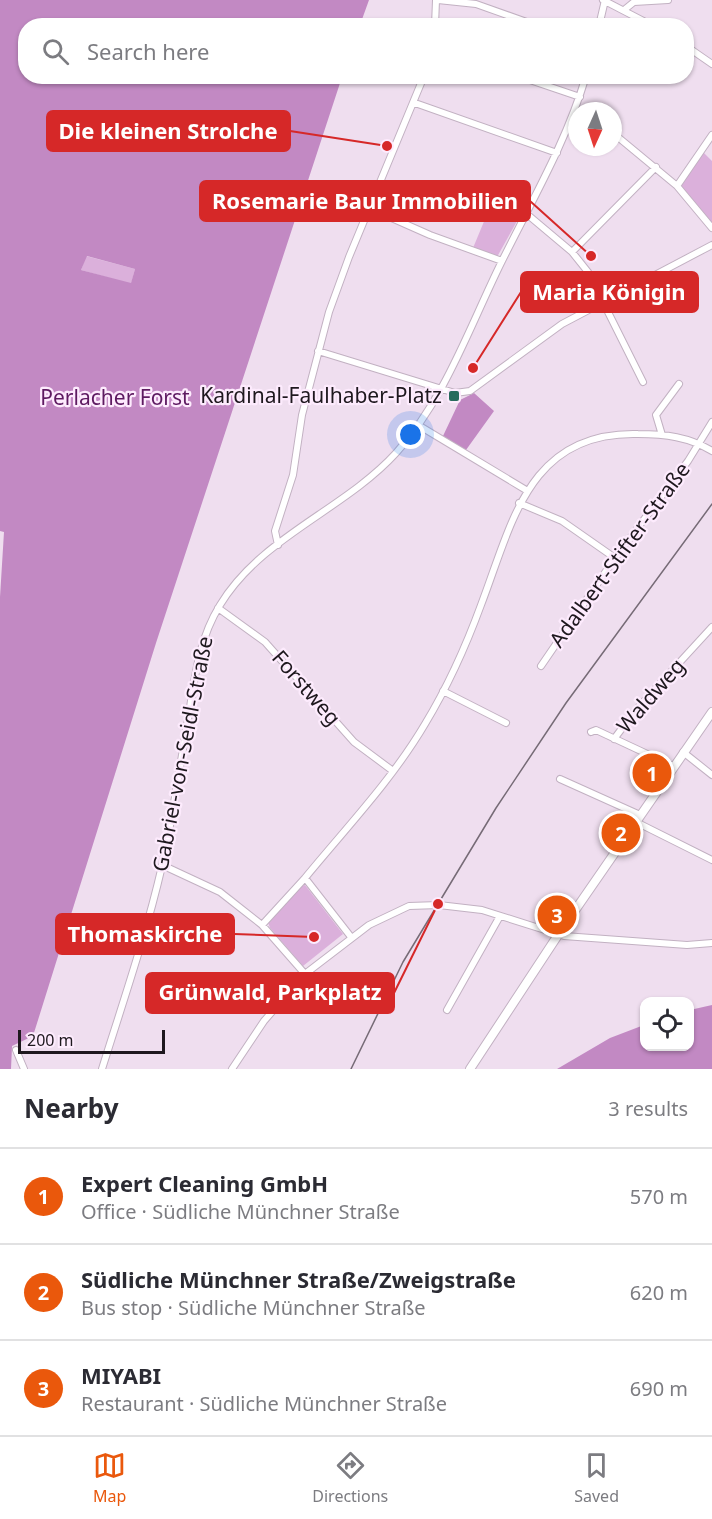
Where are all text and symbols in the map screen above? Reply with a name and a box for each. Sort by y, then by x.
search box [18,18,694,84]
icon: search [39,35,72,68]
text: Search here [87,36,209,66]
north arrow [568,102,622,156]
callout: Die kleinen Strolche [47,111,290,151]
text: Die kleinen Strolche [58,115,278,145]
callout: Rosemarie Baur Immobilien [200,181,530,221]
text: Rosemarie Baur Immobilien [212,185,518,215]
callout: Maria Königin [521,272,698,312]
text: Maria Königin [532,276,686,306]
place label: Kardinal-Faulhaber-Platz [200,381,442,409]
park label: Perlacher Forst [40,383,190,411]
marker: Kardinal-Faulhaber-Platz [447,389,461,403]
your location [396,420,425,449]
street label: Adalbert-Stifter-Straße [543,456,696,653]
street label: Gabriel-von-Seidl-Straße [145,634,219,874]
street label: Forstweg [266,644,347,731]
street label: Waldweg [610,652,690,739]
pin: 1 [632,750,672,796]
pin: 2 [602,810,640,856]
pin: 3 [538,892,576,938]
callout: Thomaskirche [56,914,234,954]
text: Thomaskirche [68,918,222,948]
callout: Grünwald, Parkplatz [146,973,394,1013]
text: Grünwald, Parkplatz [158,976,382,1006]
map controls [640,997,694,1051]
button: locate [640,997,694,1051]
scale bar [18,1027,165,1054]
text: 200 m [27,1029,74,1051]
text: Nearby [24,1090,119,1126]
text: 3 results [608,1095,688,1122]
text: Expert Cleaning GmbH [81,1168,328,1198]
text: 1 [38,1183,49,1210]
text: 570 m [630,1183,688,1210]
text: Office · Südliche Münchner Straße [81,1198,400,1225]
text: Südliche Münchner Straße/Zweigstraße [81,1264,516,1294]
text: 2 [38,1279,49,1306]
text: 620 m [630,1279,688,1306]
text: Bus stop · Südliche Münchner Straße [81,1294,426,1321]
text: MIYABI [81,1360,161,1390]
text: 3 [38,1375,49,1402]
text: 690 m [630,1375,688,1402]
text: Restaurant · Südliche Münchner Straße [81,1390,447,1417]
tab: Map [93,1449,126,1507]
tab: Directions [312,1449,388,1507]
tab: Saved [574,1449,619,1507]

